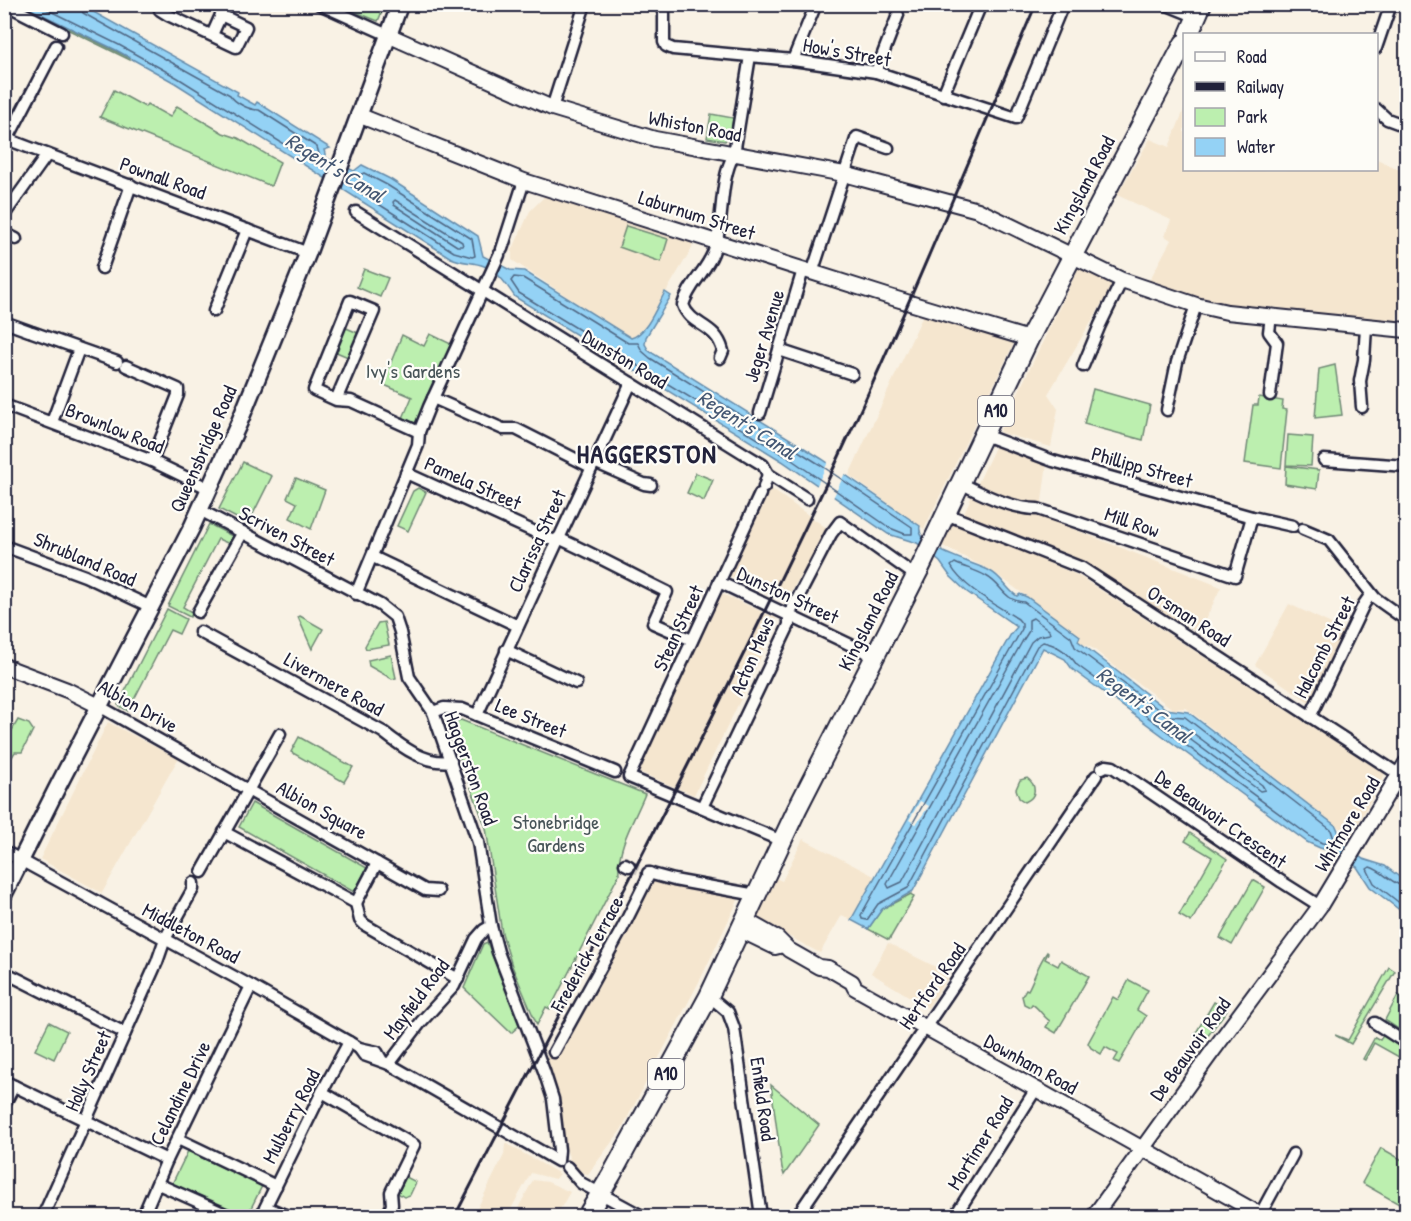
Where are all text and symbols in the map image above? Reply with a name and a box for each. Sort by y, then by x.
street label: How's Street [801,31,894,73]
legend [1183,33,1378,171]
text: Road [1237,44,1267,69]
text: Railway [1237,74,1284,99]
street label: Whiston Road [646,103,744,148]
text: Park [1237,104,1268,129]
water label: Regent's Canal [280,126,392,210]
street label: Kingsland Road [1046,131,1121,239]
text: Water [1237,134,1275,159]
street label: Pownall Road [116,149,210,206]
street label: Laburnum Street [635,183,760,246]
street label: Jeger Avenue [737,286,790,385]
street label: Dunston Road [577,322,673,395]
park label: Ivy's Gardens [366,357,460,384]
street label: Queensbridge Road [163,381,243,517]
water label: Regent's Canal [692,383,804,467]
street label: Brownlow Road [62,395,169,460]
road number: A10 [978,396,1014,426]
district label: HAGGERSTON [577,436,717,471]
street label: Phillipp Street [1088,439,1197,494]
street label: Pamela Street [421,449,527,516]
street label: Clarissa Street [501,484,573,597]
street label: Scriven Street [234,499,341,573]
street label: Mill Row [1101,500,1163,543]
street label: Shrubland Road [30,525,141,592]
street label: Dunston Street [733,559,844,630]
street label: Kingsland Road [831,566,904,675]
street label: Stean Street [646,579,710,675]
street label: Orsman Road [1142,579,1236,653]
street label: Halcomb Street [1286,590,1361,703]
street label: Acton Mews [723,612,780,699]
street label: Livermere Road [280,645,389,722]
water label: Regent's Canal [1091,659,1199,751]
street label: Albion Drive [94,673,183,739]
street label: Lee Street [492,691,572,744]
street label: Haggerston Road [438,707,505,829]
street label: De Beauvoir Crescent [1150,763,1293,875]
street label: Whitmore Road [1308,771,1386,876]
street label: Albion Square [272,774,372,845]
park label: Stonebridge Gardens [513,808,599,858]
street label: Frederick Terrace [543,891,629,1017]
street label: Middleton Road [138,896,245,970]
street label: Hertford Road [892,937,971,1034]
street label: Mayfield Road [376,953,455,1045]
street label: De Beauvoir Road [1143,991,1236,1106]
street label: Holly Street [58,1025,118,1115]
street label: Downham Road [980,1027,1083,1100]
street label: Celandine Drive [143,1036,216,1149]
street label: Enfield Road [744,1055,783,1143]
road number: A10 [648,1059,684,1089]
street label: Mulberry Road [255,1064,326,1168]
street label: Mortimer Road [940,1091,1019,1195]

